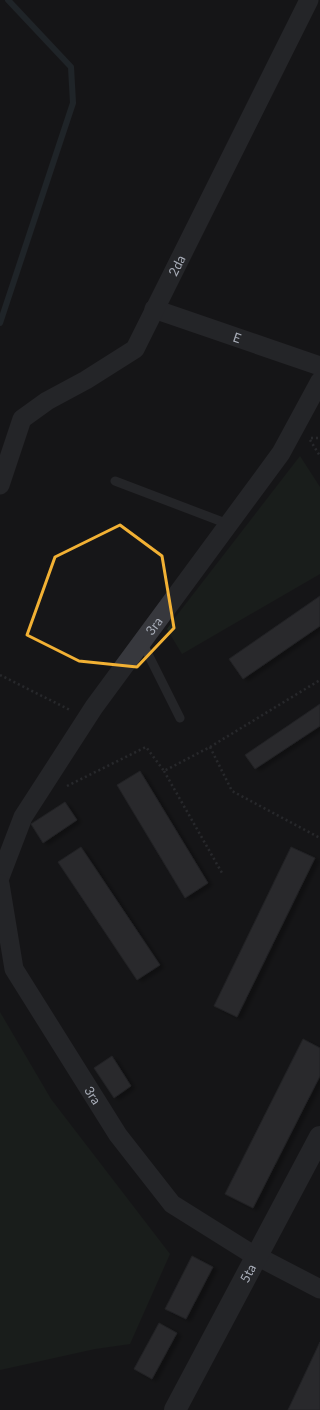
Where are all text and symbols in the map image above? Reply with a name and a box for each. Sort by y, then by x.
street label: 2da [165,252,189,279]
street label: E [231,329,243,346]
street label: 3ra [142,614,166,638]
street label: 3ra [81,1083,105,1107]
street label: 5ta [236,1261,259,1285]

